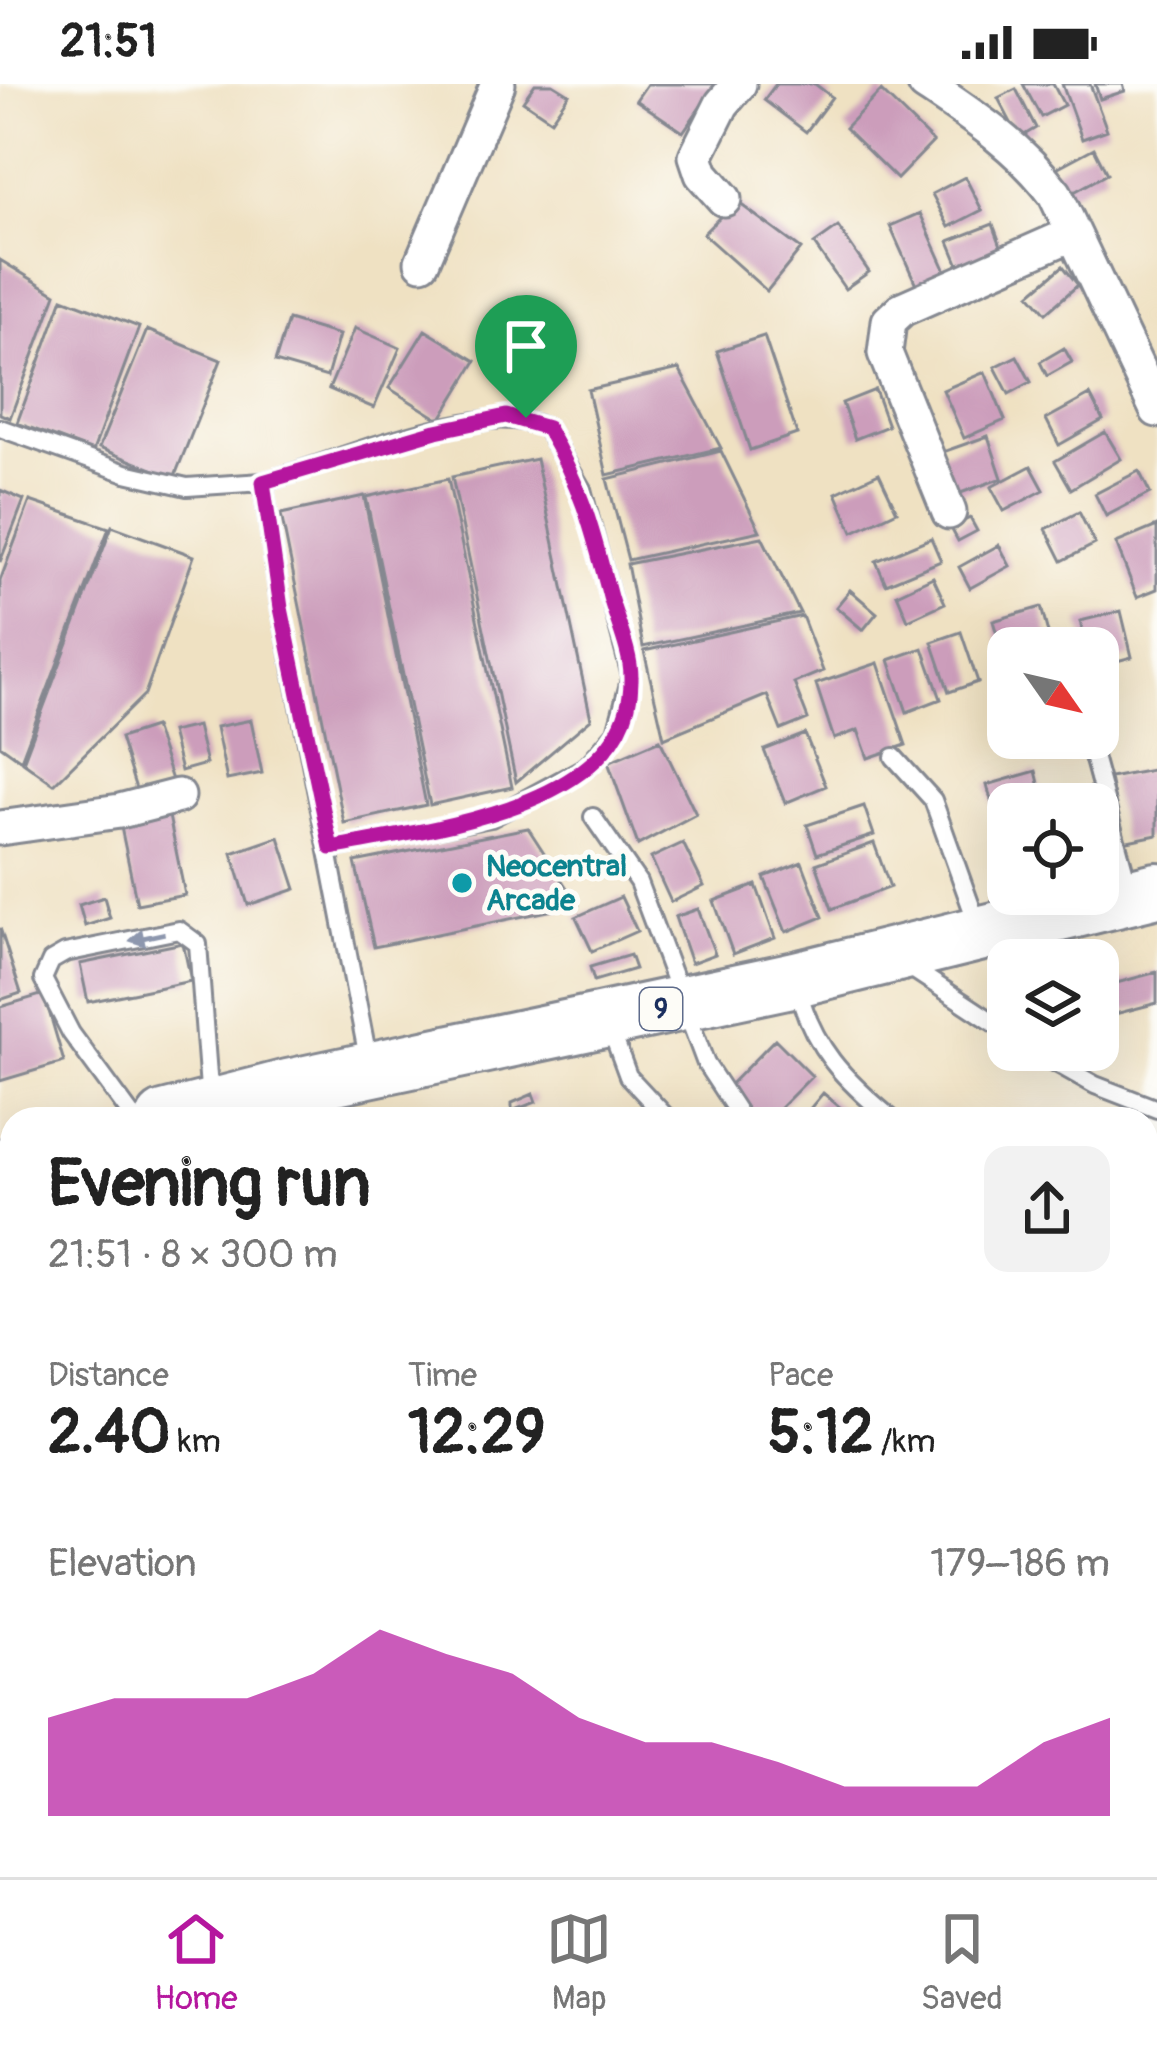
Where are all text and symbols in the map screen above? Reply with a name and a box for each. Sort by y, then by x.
text: 21:51 [60,14,157,70]
pin [475,295,577,418]
icon: arrive [493,313,559,379]
north arrow [987,627,1119,759]
map controls [987,627,1119,1071]
button: locate [987,783,1119,915]
place label: Neocentral Arcade [486,848,627,919]
marker: Neocentral Arcade [449,870,475,896]
one-way arrow [127,928,165,947]
button: layers [987,939,1119,1071]
road number: 9 [640,988,682,1030]
text: Evening run [48,1143,371,1226]
button: share [984,1146,1110,1272]
text: 21:51 · 8 × 300 m [48,1230,338,1279]
text: Distance [48,1355,169,1396]
text: Time [408,1355,477,1396]
text: Pace [768,1355,833,1396]
text: 2.40 [48,1396,170,1471]
text: 12:29 [408,1396,545,1471]
text: 5:12 [768,1396,874,1471]
text: km [170,1421,221,1462]
text: /km [874,1421,936,1462]
text: Elevation [48,1539,197,1588]
text: 179–186 m [930,1539,1110,1588]
tab: Home [154,1906,238,2019]
tab: Map [546,1906,612,2019]
tab: Saved [921,1906,1003,2019]

